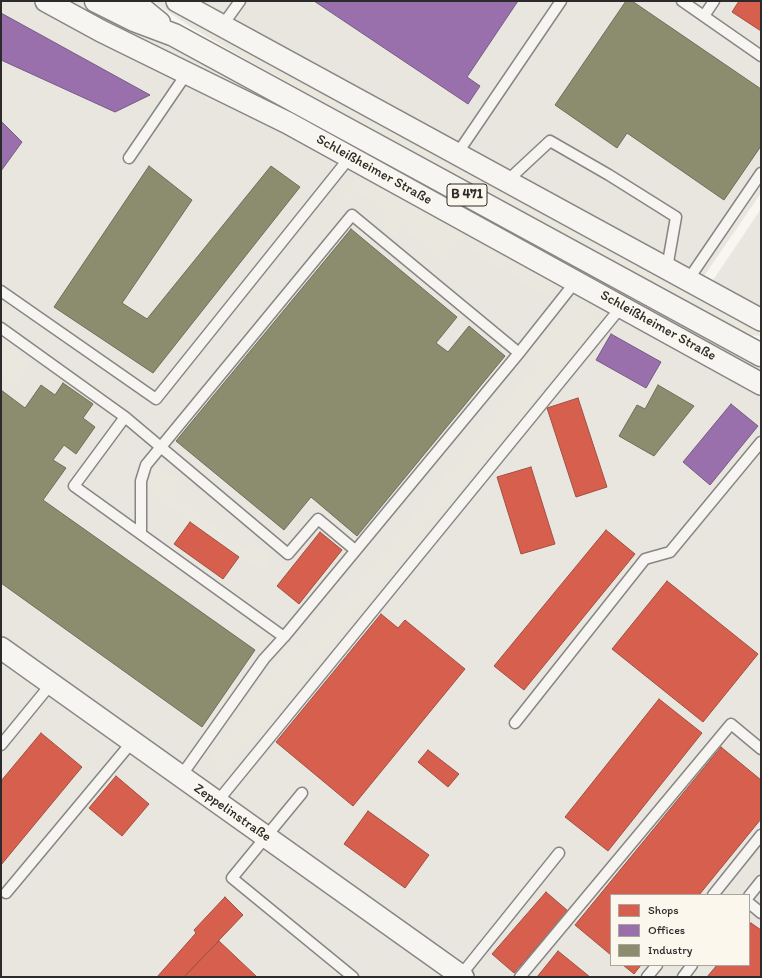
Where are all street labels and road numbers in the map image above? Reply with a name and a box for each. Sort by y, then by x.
street label: Schleißheimer Straße [313,131,435,209]
road number: B 471 [447,184,487,206]
street label: Schleißheimer Straße [597,287,719,365]
street label: Zeppelinstraße [190,780,274,846]

